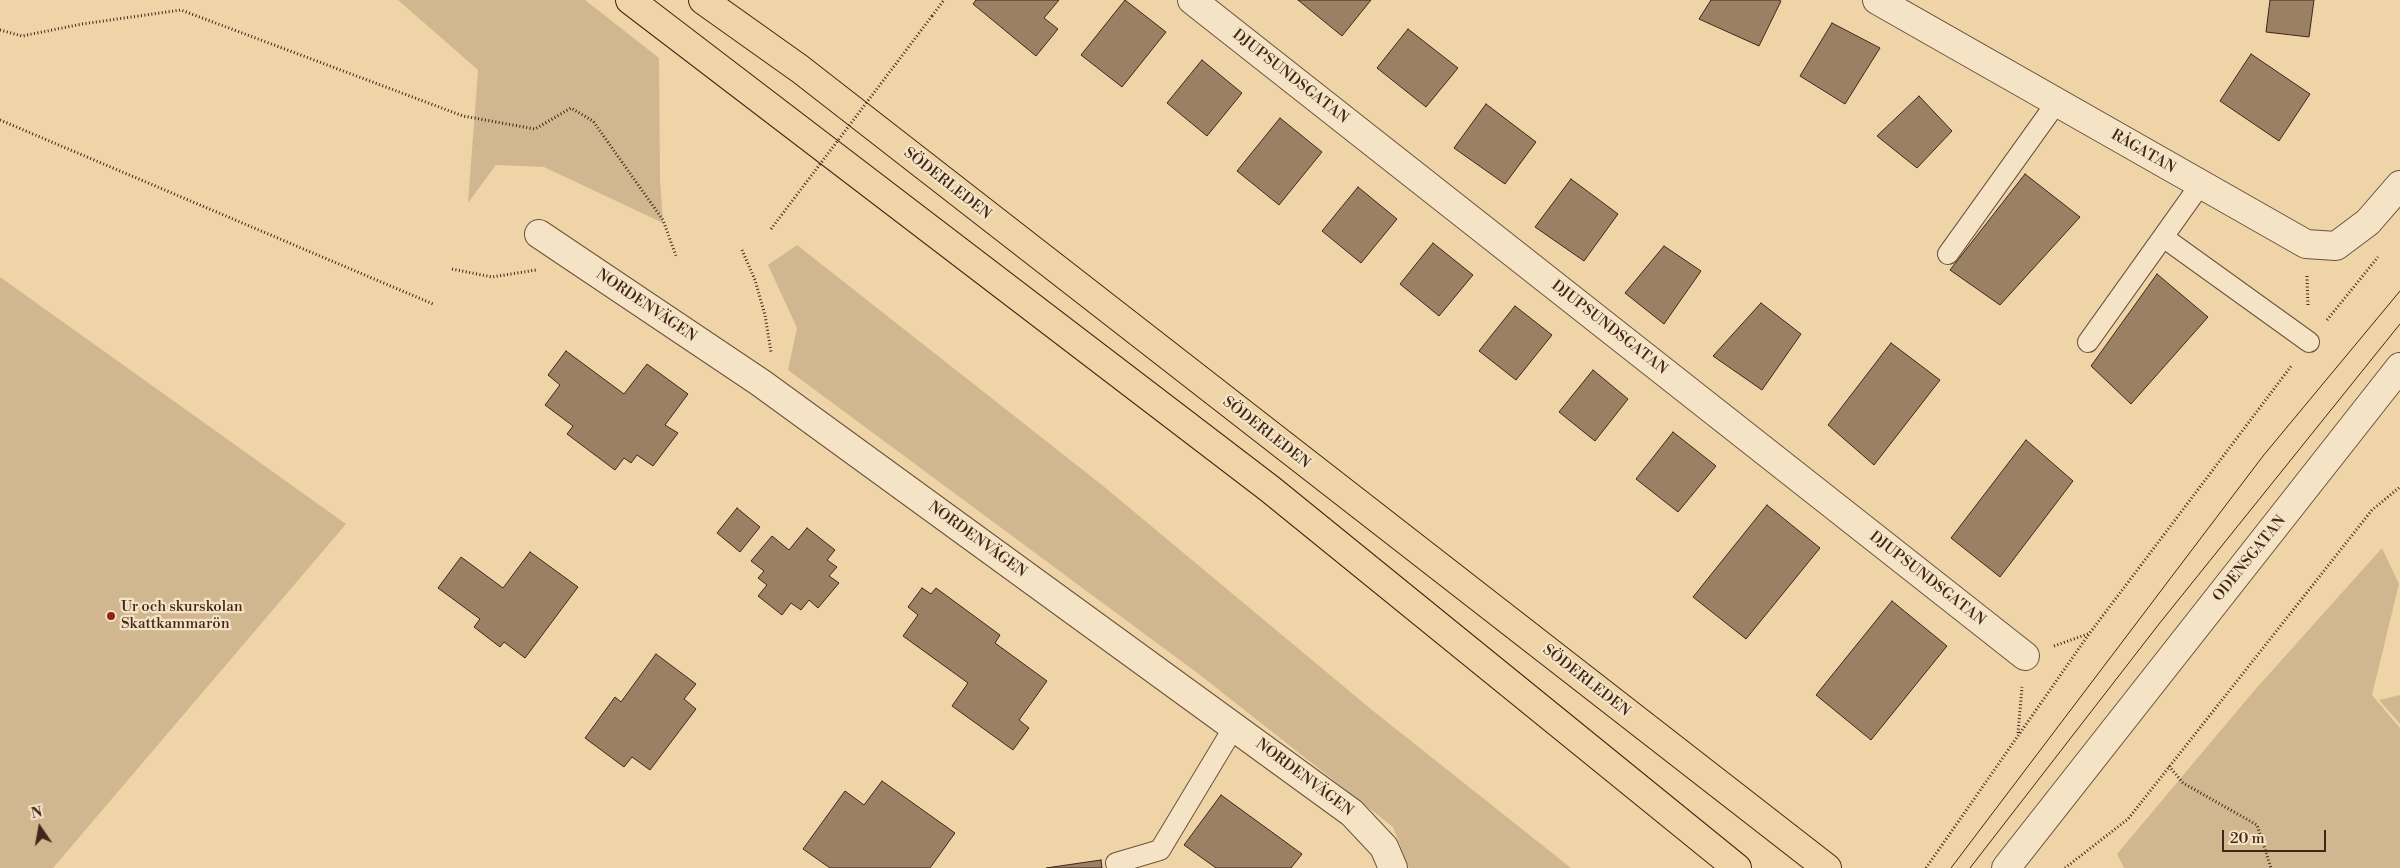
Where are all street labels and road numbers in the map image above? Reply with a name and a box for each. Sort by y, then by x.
street label: DJUPSUNDSGATAN [1228,26,1352,128]
street label: RÅGATAN [2107,126,2179,178]
street label: SÖDERLEDEN [900,144,994,224]
street label: NORDENVÄGEN [592,266,700,346]
street label: DJUPSUNDSGATAN [1547,277,1671,379]
street label: SÖDERLEDEN [1219,393,1313,473]
street label: NORDENVÄGEN [924,498,1030,582]
street label: ODENSGATAN [2210,512,2290,606]
street label: DJUPSUNDSGATAN [1865,528,1989,630]
street label: SÖDERLEDEN [1539,641,1633,721]
street label: NORDENVÄGEN [1252,736,1356,820]

